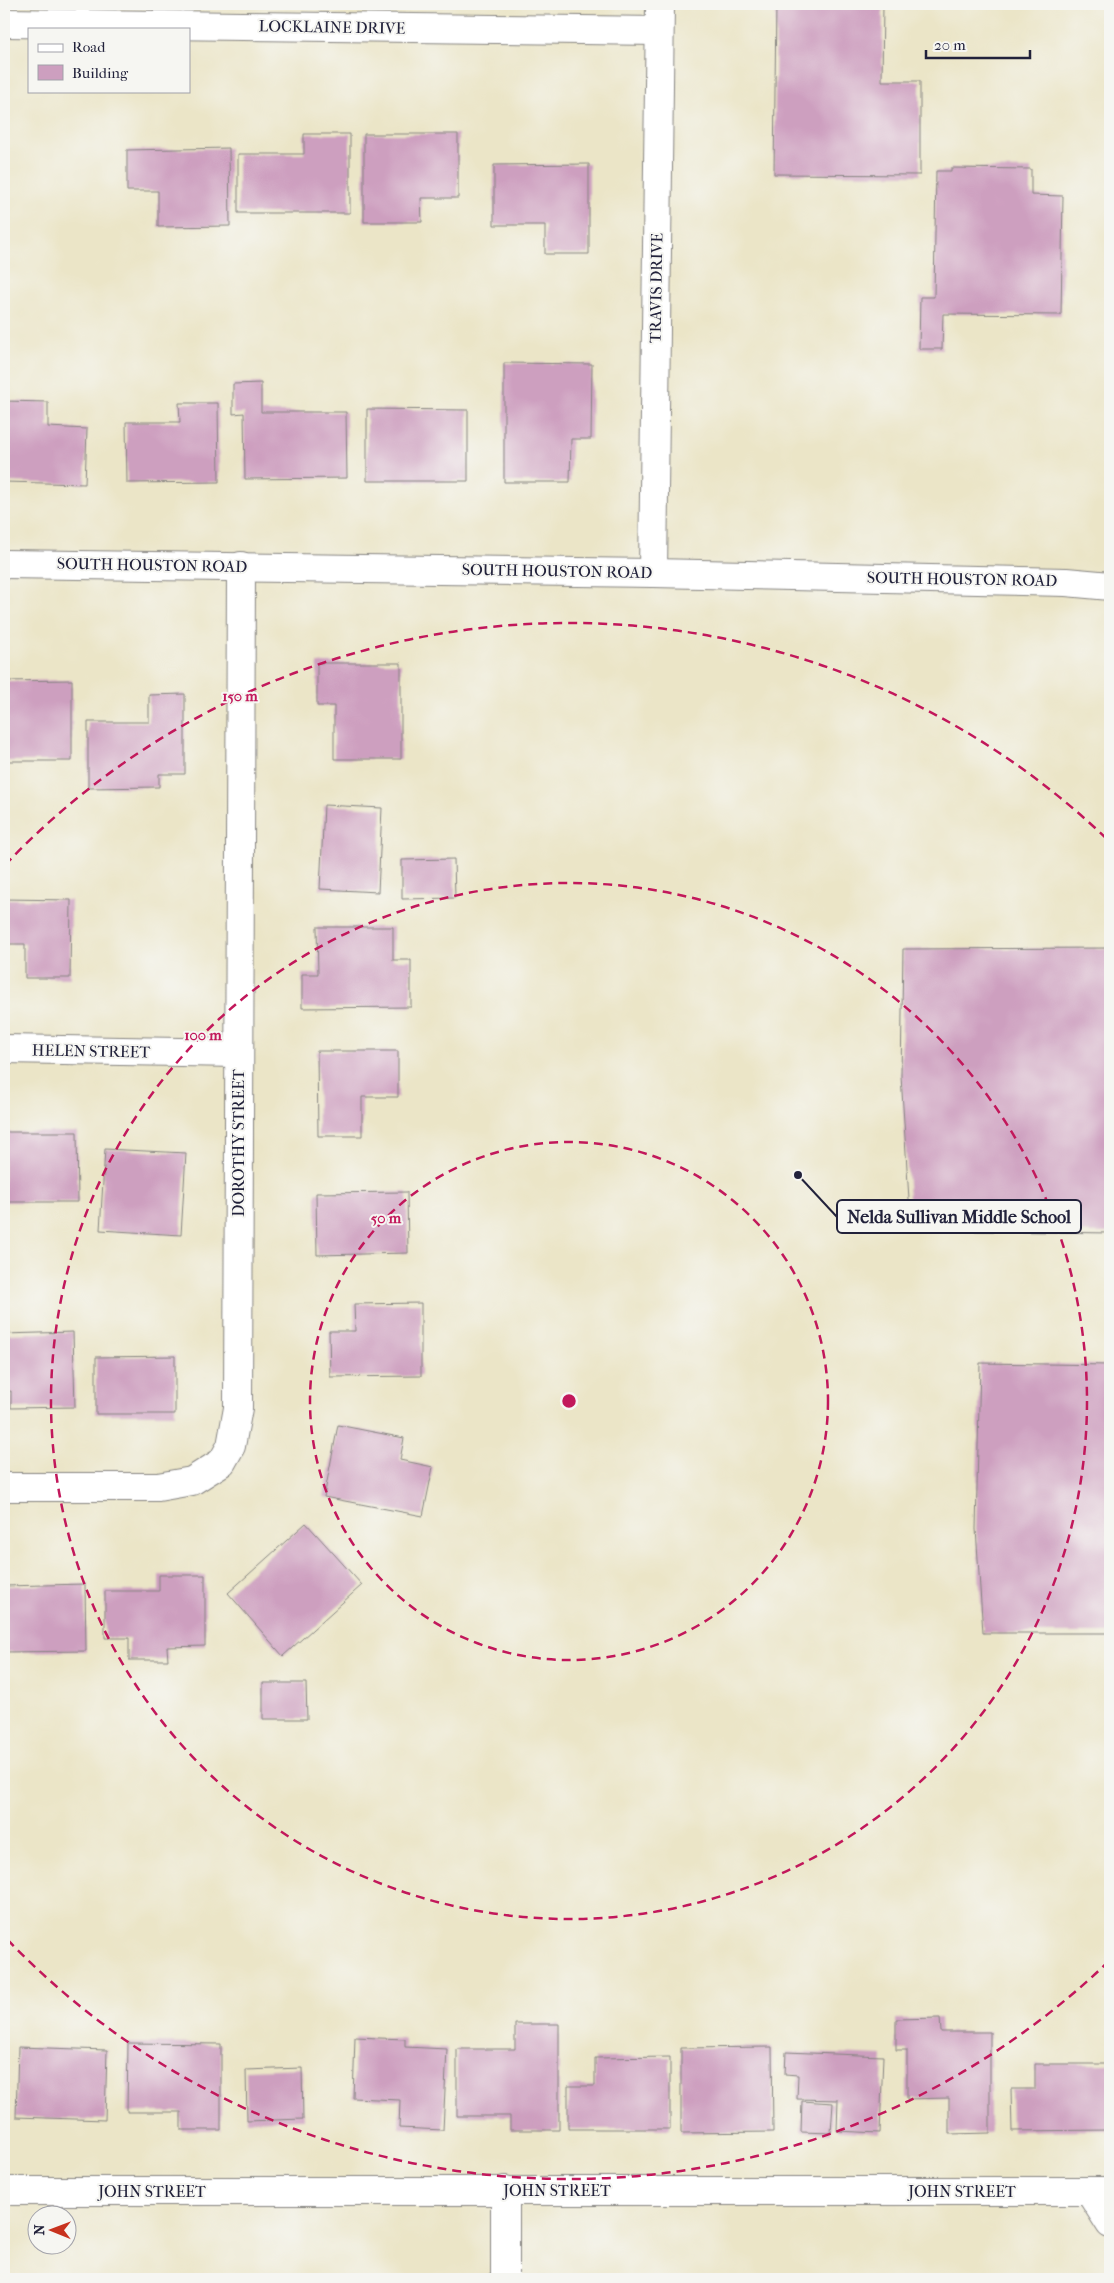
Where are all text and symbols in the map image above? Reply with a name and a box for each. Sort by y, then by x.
street label: LOCKLAINE DRIVE [259,16,406,38]
legend [28,28,190,92]
scale bar [926,28,1030,60]
text: 20 m [934,36,966,54]
text: Road [72,38,106,56]
text: Building [72,64,129,82]
street label: TRAVIS DRIVE [646,232,666,343]
street label: SOUTH HOUSTON ROAD [57,554,247,576]
street label: SOUTH HOUSTON ROAD [462,560,652,582]
street label: SOUTH HOUSTON ROAD [867,568,1057,590]
text: 150 m [222,687,258,705]
text: 100 m [184,1026,222,1044]
street label: HELEN STREET [32,1040,151,1062]
street label: DOROTHY STREET [229,1069,248,1217]
callout: Nelda Sullivan Middle School [837,1200,1081,1233]
text: Nelda Sullivan Middle School [847,1207,1072,1228]
text: 50 m [371,1209,402,1227]
centre of rings [560,1392,578,1410]
street label: JOHN STREET [501,2181,611,2200]
street label: JOHN STREET [96,2182,206,2201]
street label: JOHN STREET [906,2182,1016,2201]
north arrow [28,2206,78,2256]
text: N [31,2224,48,2235]

